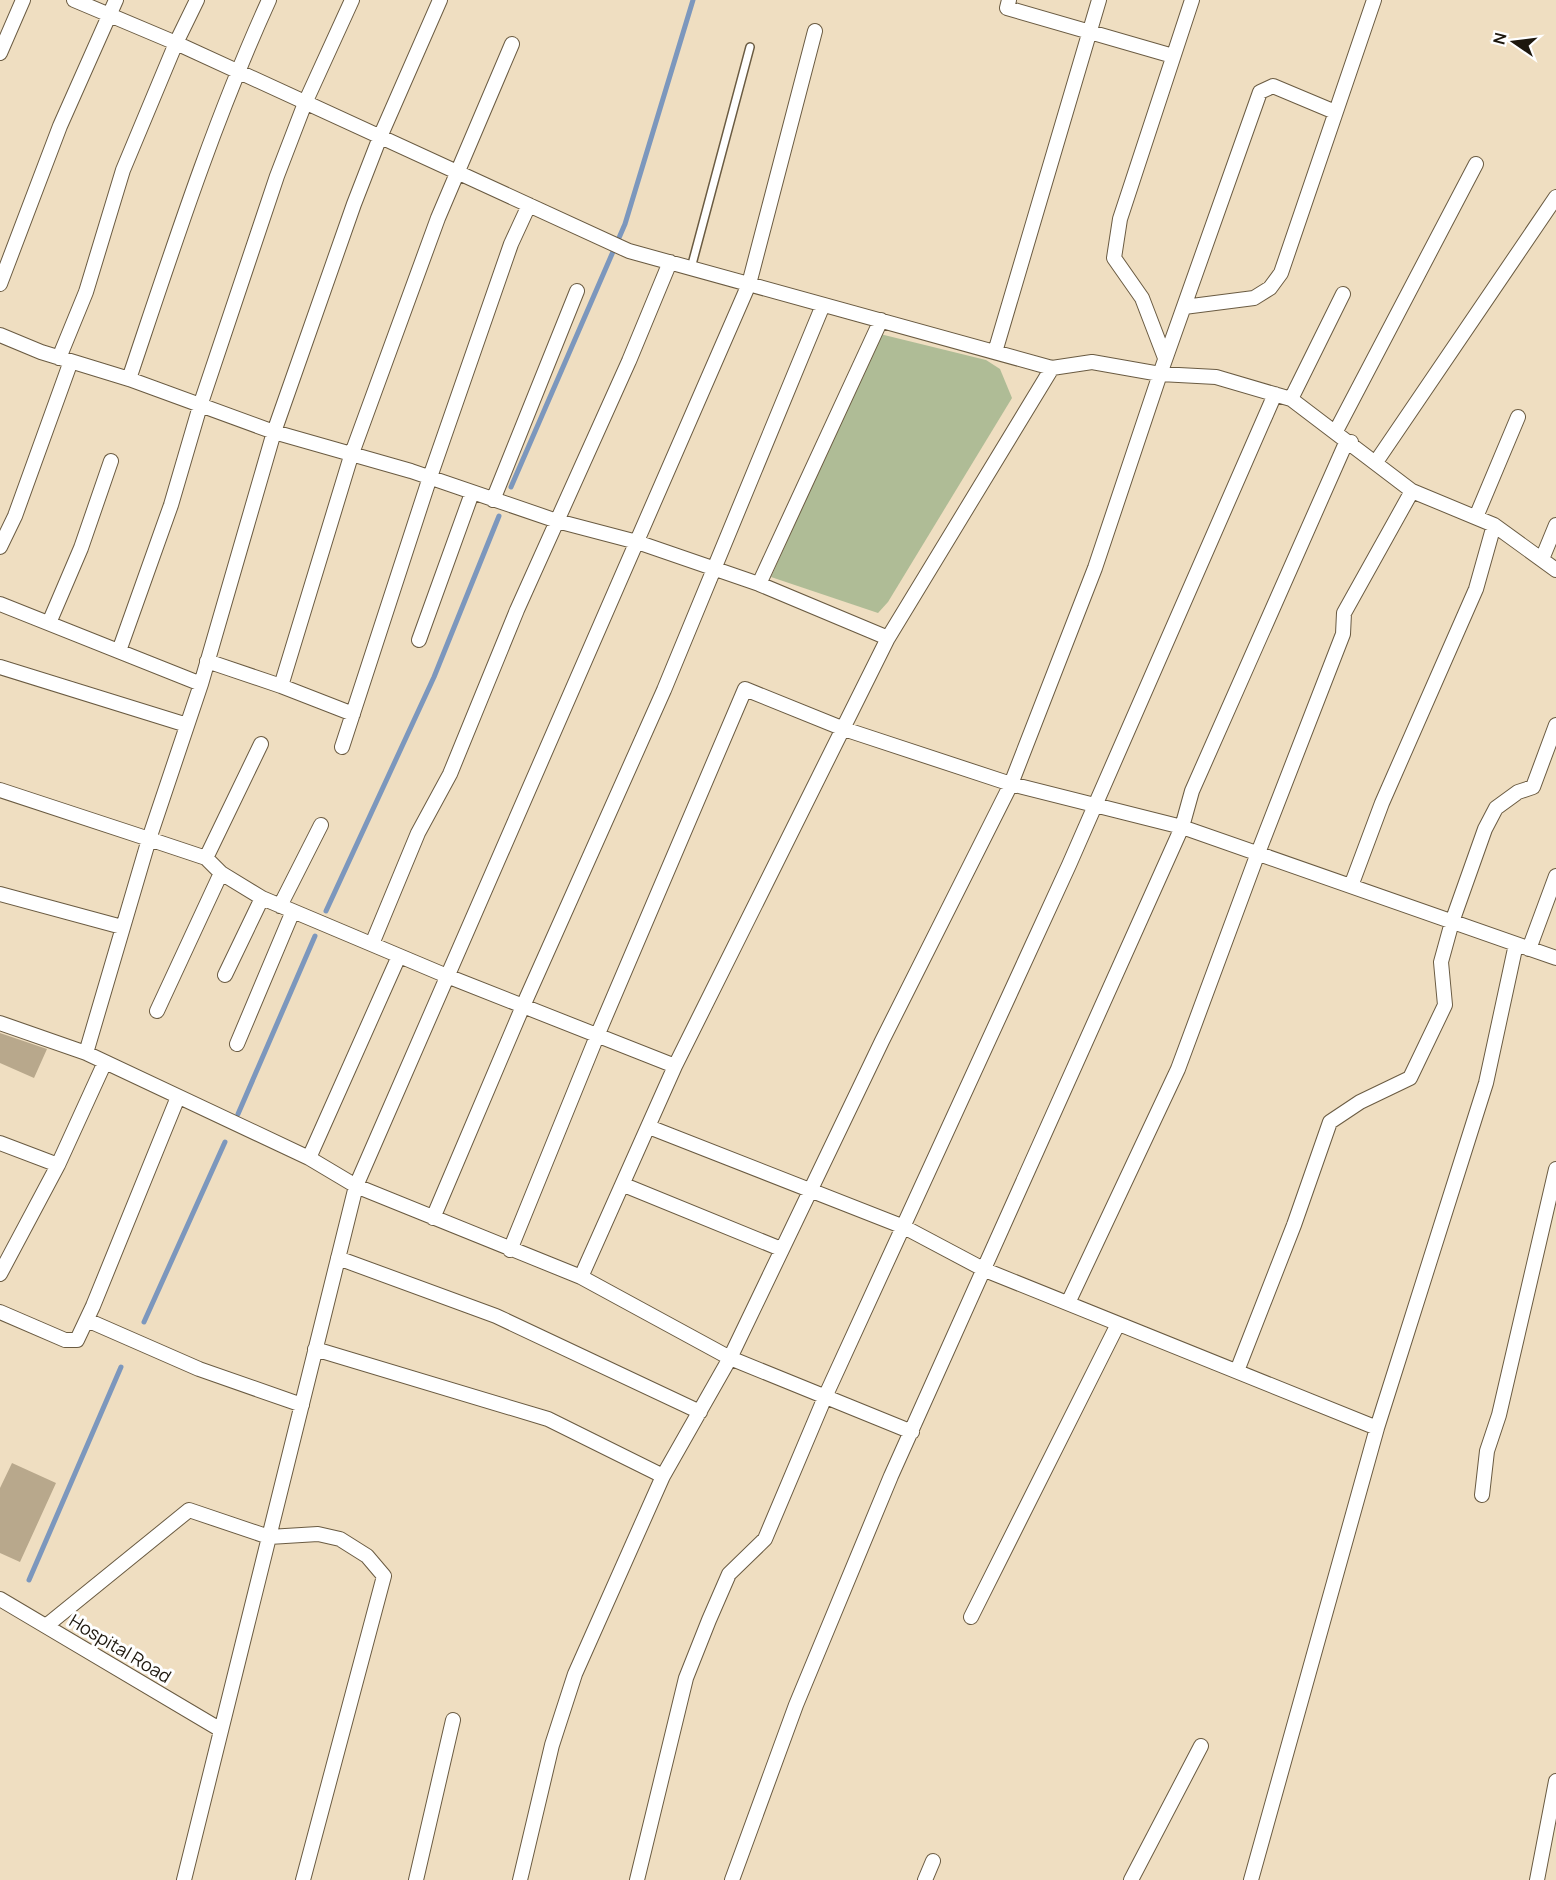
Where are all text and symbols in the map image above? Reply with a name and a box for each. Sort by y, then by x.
north arrow [1484,12,1544,72]
text: N [1487,30,1512,47]
street label: Hospital Road [65,1608,176,1688]

